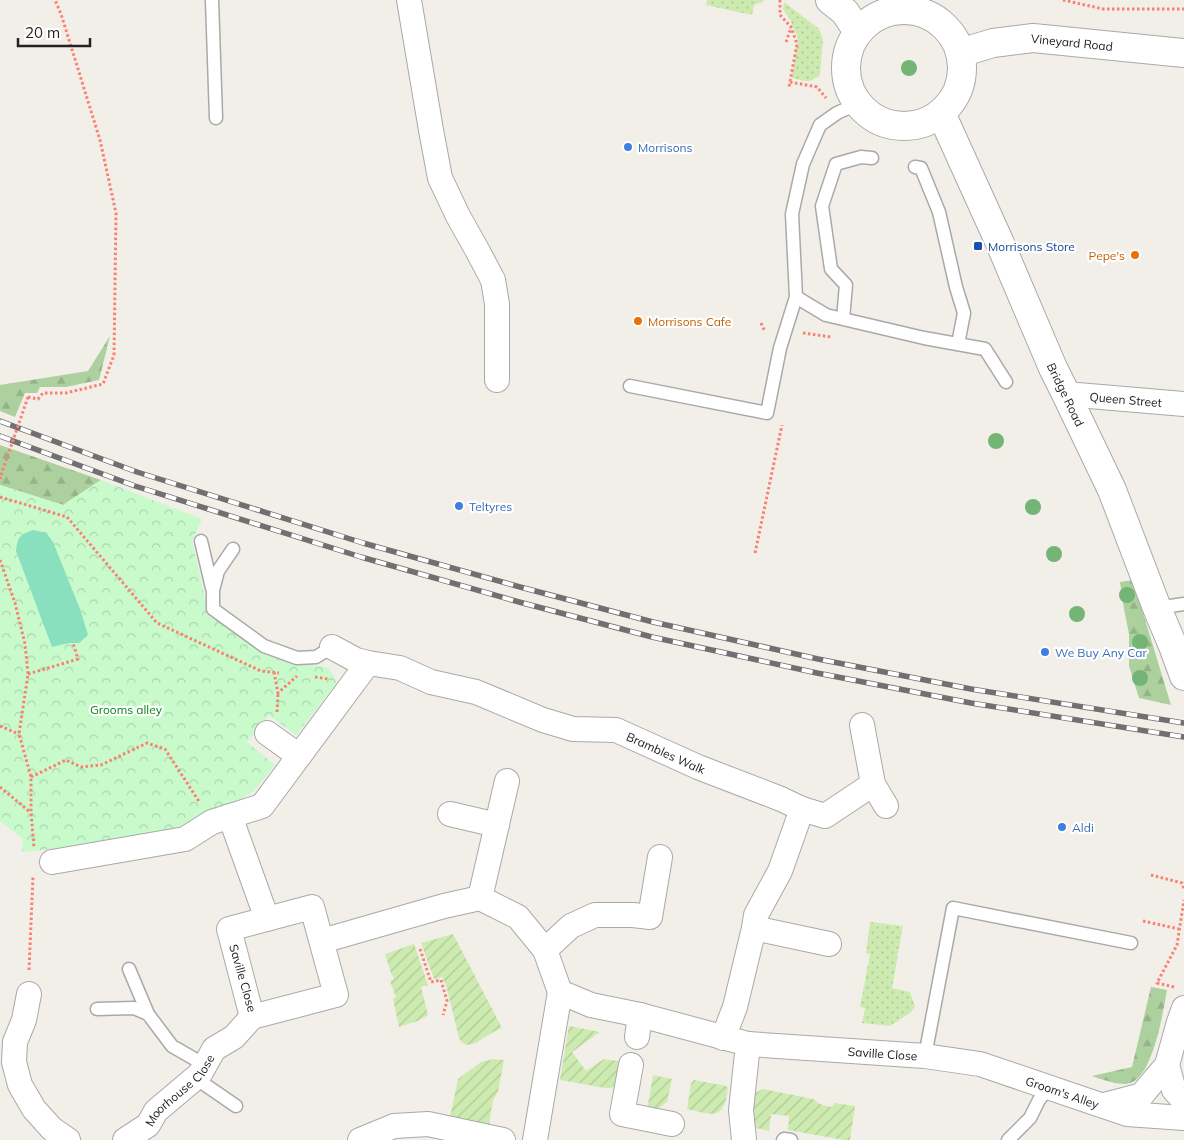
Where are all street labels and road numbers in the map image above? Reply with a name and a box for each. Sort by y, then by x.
street label: Vineyard Road [1030,30,1114,53]
street label: Bridge Road [1044,360,1088,429]
street label: Queen Street [1089,389,1163,410]
street label: Brambles Walk [624,728,708,777]
street label: Saville Close [226,942,260,1014]
street label: Saville Close [847,1043,918,1063]
street label: Moorhouse Close [141,1052,217,1129]
street label: Groom's Alley [1024,1073,1102,1112]

